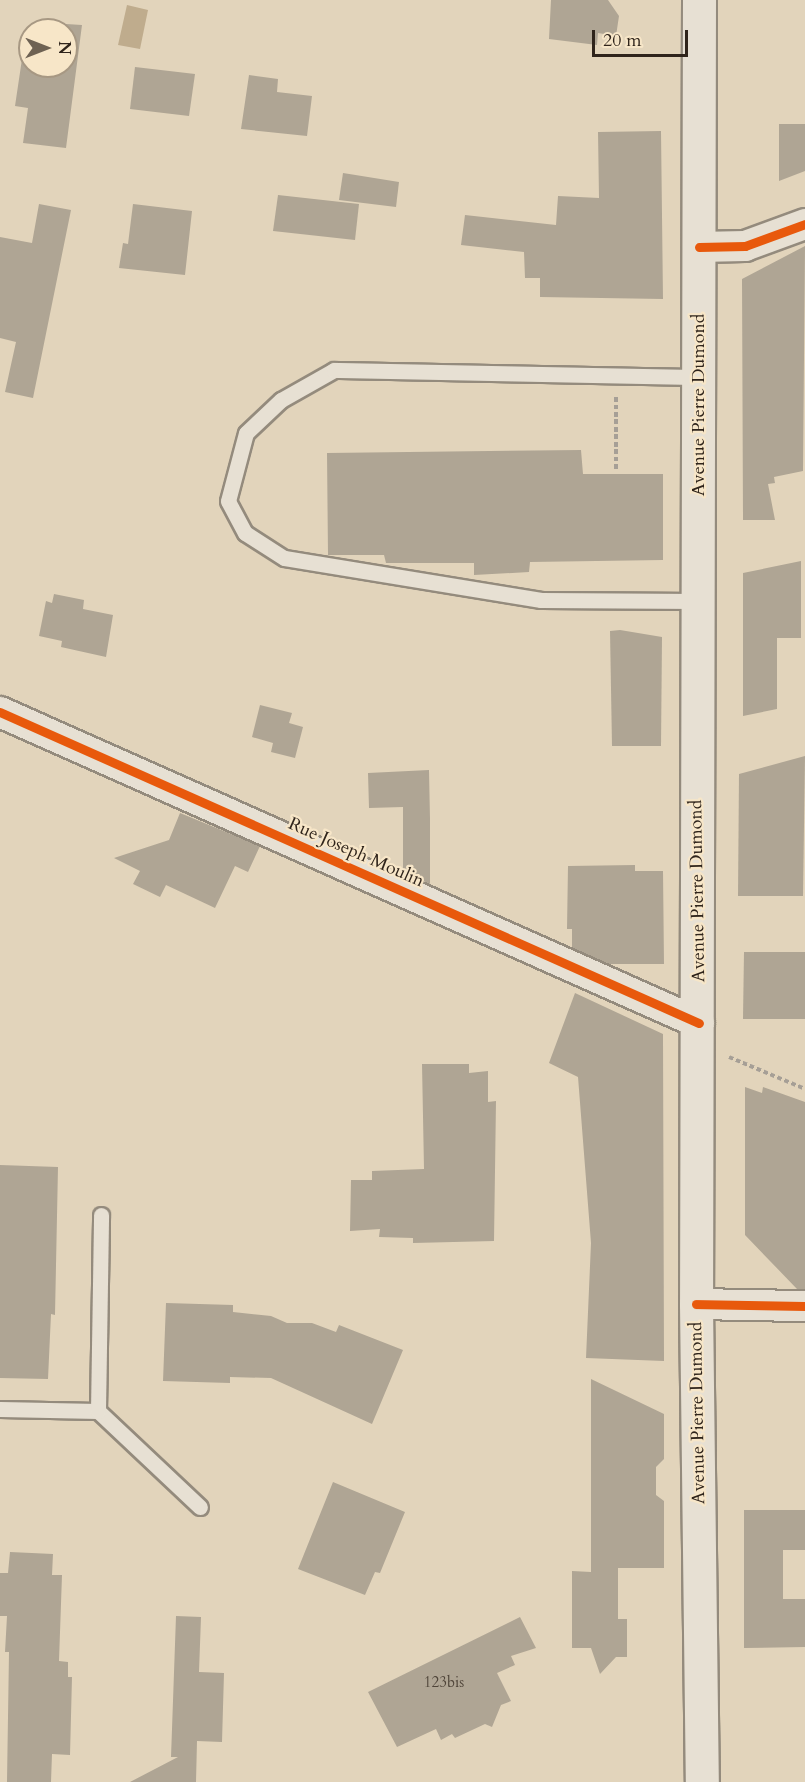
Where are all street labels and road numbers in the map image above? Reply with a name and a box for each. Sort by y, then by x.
street label: Avenue Pierre Dumond [688,314,710,496]
street label: Avenue Pierre Dumond [686,800,710,982]
street label: Rue Joseph Moulin [285,813,427,893]
street label: Avenue Pierre Dumond [686,1322,710,1504]

